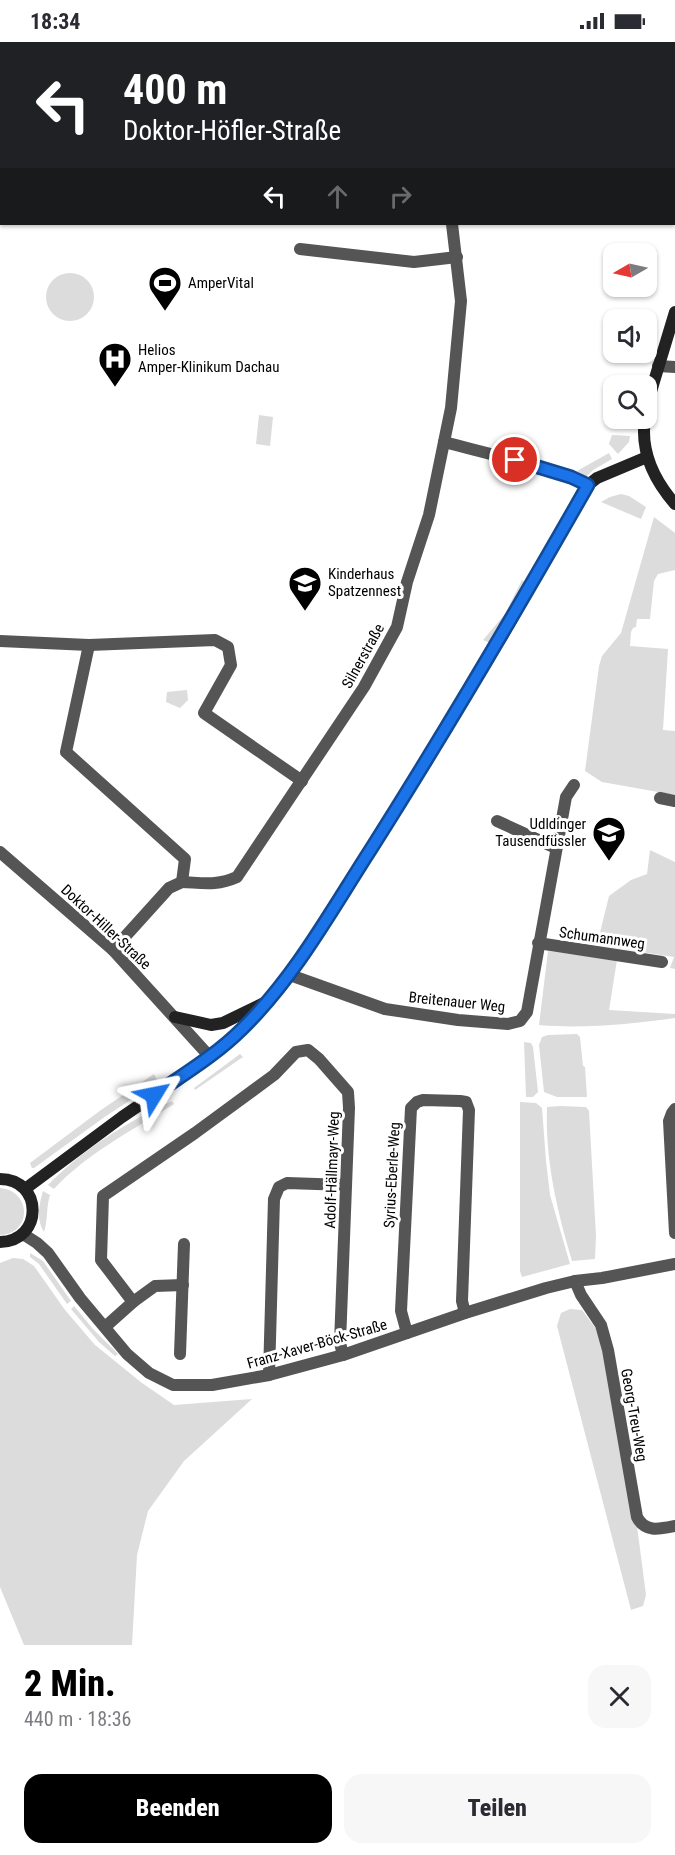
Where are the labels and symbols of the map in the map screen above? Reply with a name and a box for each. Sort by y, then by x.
north arrow [603,243,657,297]
sports icon: AmperVital [147,265,183,312]
place label: AmperVital [188,274,254,292]
hospital icon: Helios Amper-Klinikum Dachau [97,341,133,388]
place label: Helios Amper-Klinikum Dachau [138,341,280,376]
pin [489,434,540,485]
school or university icon: Kinderhaus Spatzennest [287,565,323,612]
place label: Kinderhaus Spatzennest [328,565,401,600]
street label: Silnerstraße [338,621,388,691]
place label: Udldinger Tausendfüssler [495,815,586,850]
school or university icon: Udldinger Tausendfüssler [591,815,627,862]
street label: Doktor-Hiller-Straße [57,881,155,973]
street label: Schumannweg [558,923,646,953]
street label: Breitenauer Weg [408,988,506,1016]
position arrow [122,1063,186,1127]
street label: Adolf-Hällmayr-Weg [321,1111,343,1229]
street label: Syrius-Eberle-Weg [380,1122,404,1228]
street label: Franz-Xaver-Böck-Straße [245,1315,389,1373]
street label: Georg-Treu-Weg [617,1367,651,1463]

